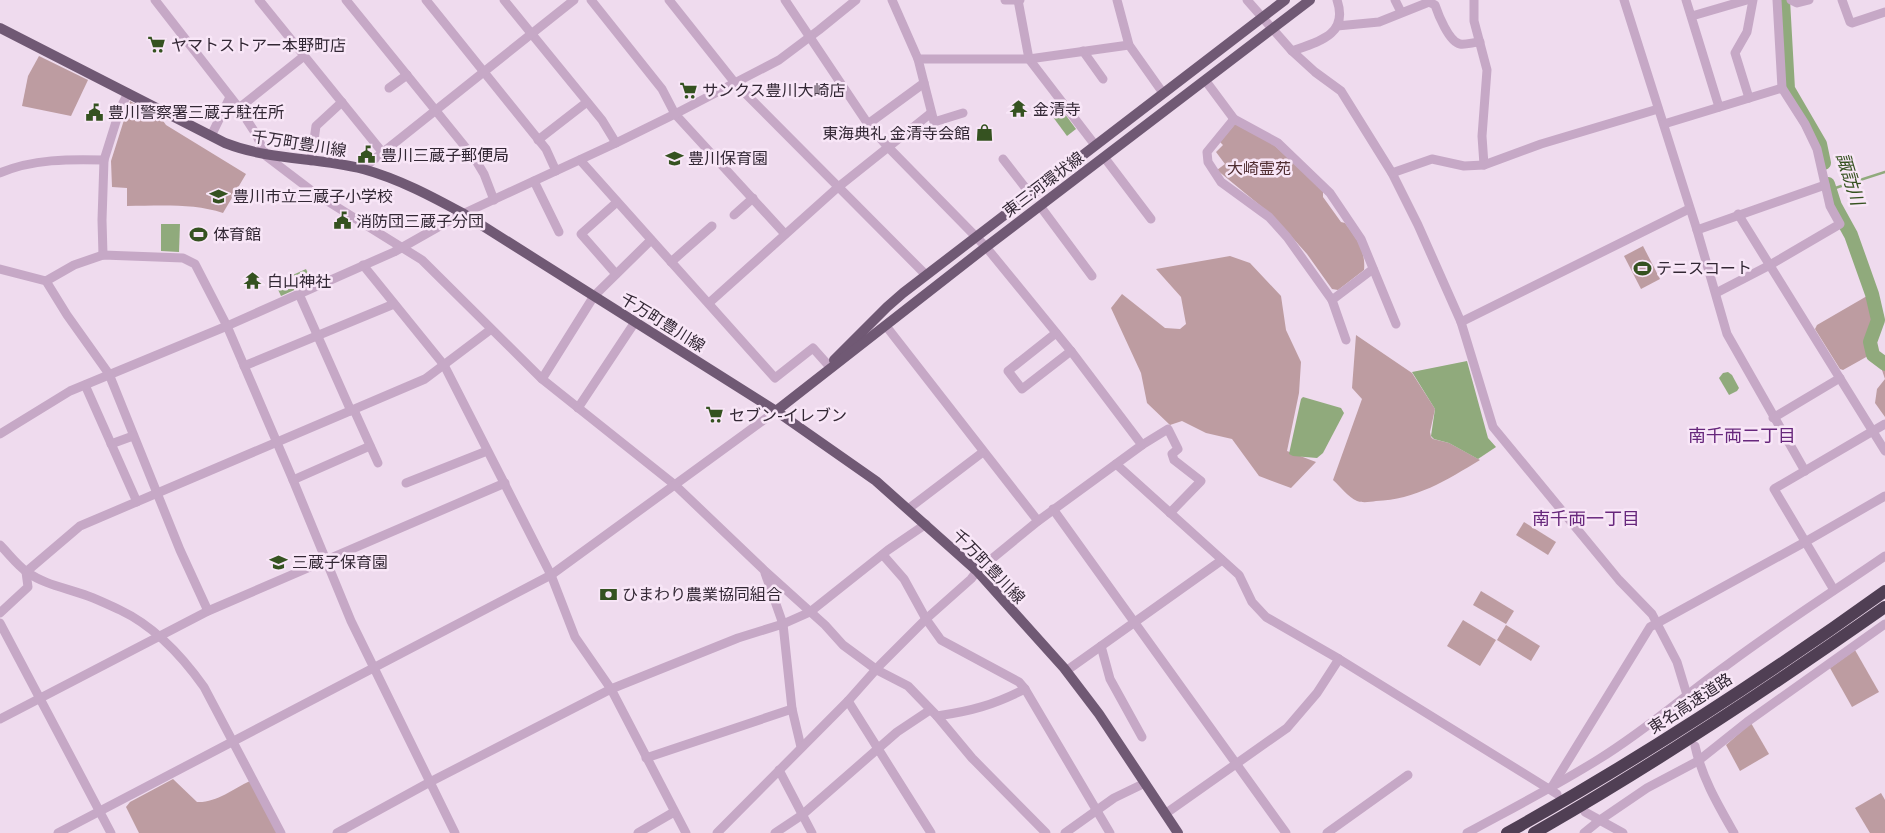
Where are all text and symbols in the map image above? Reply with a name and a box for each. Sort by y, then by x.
supermarket icon: ヤマトストアー本野町店 [147,35,167,55]
place label: ヤマトストアー本野町店 [171,35,346,54]
supermarket icon: サンクス豊川大崎店 [678,80,698,100]
place label: サンクス豊川大崎店 [702,80,846,99]
temple icon: 金清寺 [1009,99,1029,119]
place label: 金清寺 [1033,99,1081,118]
public building icon: 豊川警察署三蔵子駐在所 [84,102,104,122]
place label: 豊川警察署三蔵子駐在所 [108,102,284,121]
place label: 東海典礼 金清寺会館 [822,123,970,142]
shop icon: 東海典礼 金清寺会館 [974,123,994,143]
street label: 千万町豊川線 [250,126,348,159]
public building icon: 豊川三蔵子郵便局 [357,145,377,165]
place label: 豊川三蔵子郵便局 [381,145,509,164]
street label: 東三河環状線 [999,147,1087,220]
school or university icon: 豊川保育園 [664,148,684,168]
place label: 豊川保育園 [688,148,768,167]
water label: 諏訪川 [1833,150,1870,210]
park label: 大崎霊苑 [1227,158,1291,177]
school or university icon: 豊川市立三蔵子小学校 [209,186,229,206]
place label: 豊川市立三蔵子小学校 [233,186,393,205]
public building icon: 消防団三蔵子分団 [332,211,352,231]
place label: 消防団三蔵子分団 [356,211,484,230]
sports icon: 体育館 [189,224,209,244]
place label: 体育館 [213,224,261,243]
sports icon: テニスコート [1632,258,1652,278]
place label: テニスコート [1656,258,1752,277]
temple icon: 白山神社 [243,271,263,291]
place label: 白山神社 [267,271,331,290]
street label: 千万町豊川線 [618,288,709,355]
supermarket icon: セブン-イレブン [705,405,725,425]
place label: セブン-イレブン [729,405,847,424]
district label: 南千両二丁目 [1688,424,1796,446]
district label: 南千両一丁目 [1532,507,1640,529]
street label: 千万町豊川線 [949,525,1030,607]
school or university icon: 三蔵子保育園 [268,552,288,572]
place label: 三蔵子保育園 [292,552,388,571]
bank icon: ひまわり農業協同組合 [598,584,618,604]
place label: ひまわり農業協同組合 [622,584,782,603]
street label: 東名高速道路 [1644,668,1735,737]

